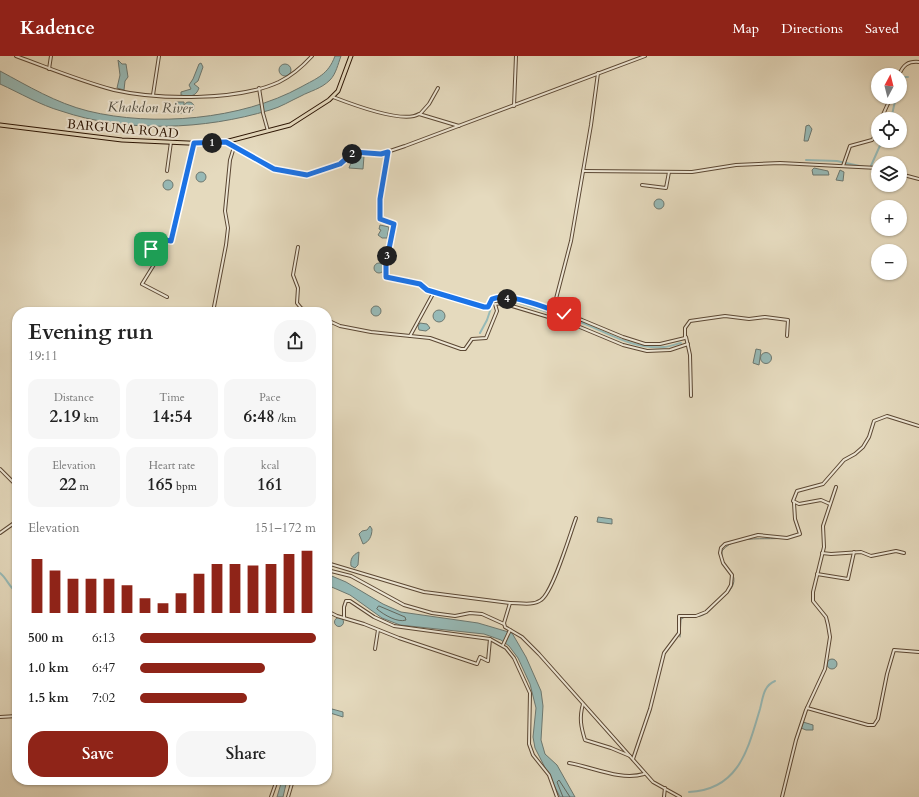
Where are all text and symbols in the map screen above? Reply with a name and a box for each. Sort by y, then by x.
text: Kadence [20,15,95,41]
text: Map [733,19,759,38]
text: Directions [781,19,843,38]
text: Saved [865,19,899,38]
north arrow [871,68,907,104]
map controls [871,68,907,280]
water label: Khakdon River [107,97,193,118]
button: locate [871,112,907,148]
street label: BARGUNA ROAD [66,115,179,143]
pin: 1 [202,133,222,153]
text: 1 [209,135,215,150]
pin: 2 [342,144,362,164]
text: 2 [349,146,355,161]
button: layers [871,156,907,192]
button: + [871,200,907,236]
pin [134,232,168,266]
icon: arrive [140,238,162,260]
button: − [871,244,907,280]
pin: 3 [377,246,397,266]
text: 3 [384,248,390,263]
pin: 4 [497,289,517,309]
text: 4 [504,291,510,306]
pin [547,297,581,331]
icon: check [553,303,575,325]
text: Evening run [28,317,153,347]
button: share [274,320,316,362]
text: 19:11 [28,347,58,365]
text: Distance [54,390,94,405]
text: Time [159,390,185,405]
text: Pace [259,390,281,405]
text: 2.19 [49,405,80,428]
text: 14:54 [152,405,192,428]
text: 6:48 [244,405,275,428]
text: km [80,411,99,426]
text: /km [275,411,296,426]
text: Elevation [52,458,96,473]
text: Heart rate [149,458,195,473]
text: kcal [261,458,279,473]
text: 22 [59,473,77,496]
text: 165 [147,473,173,496]
text: 161 [257,473,283,496]
text: m [77,479,89,494]
text: bpm [173,479,197,494]
text: Elevation [28,519,80,537]
text: 151–172 m [254,519,316,537]
text: 500 m [28,629,63,647]
text: 6:13 [92,629,115,647]
text: 1.0 km [28,659,69,677]
text: 6:47 [92,659,115,677]
text: 1.5 km [28,689,69,707]
text: 7:02 [92,689,115,707]
button: Save [28,731,168,777]
button: Share [176,731,316,777]

